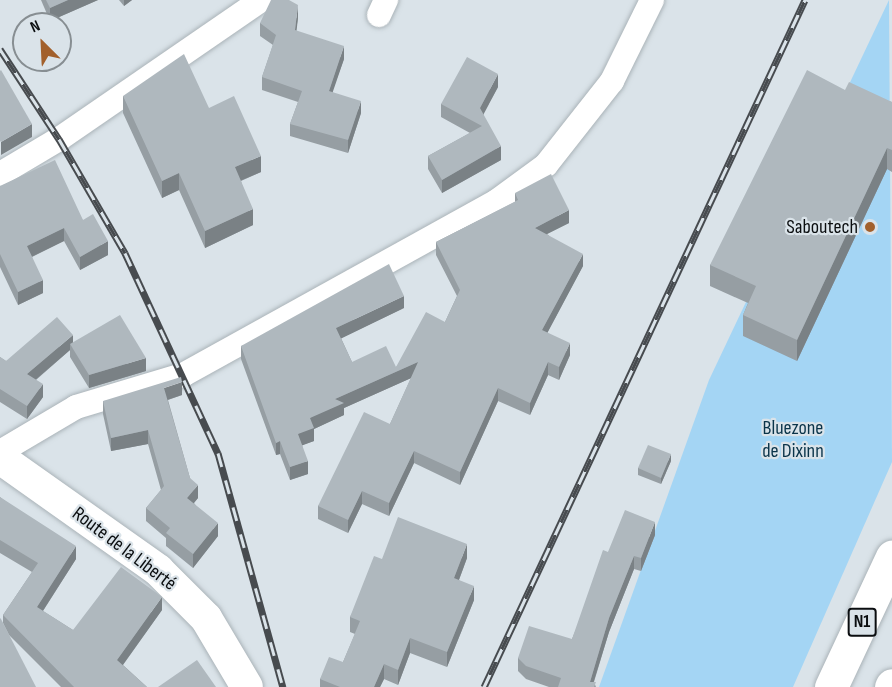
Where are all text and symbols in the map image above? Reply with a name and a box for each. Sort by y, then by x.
north arrow [12,12,72,72]
text: N [28,17,43,37]
place label: Saboutech [786,215,858,239]
marker: Saboutech [863,220,877,234]
park label: Bluezone de Dixinn [762,417,824,464]
street label: Route de la Liberté [67,502,181,596]
road number: N1 [847,607,877,637]

